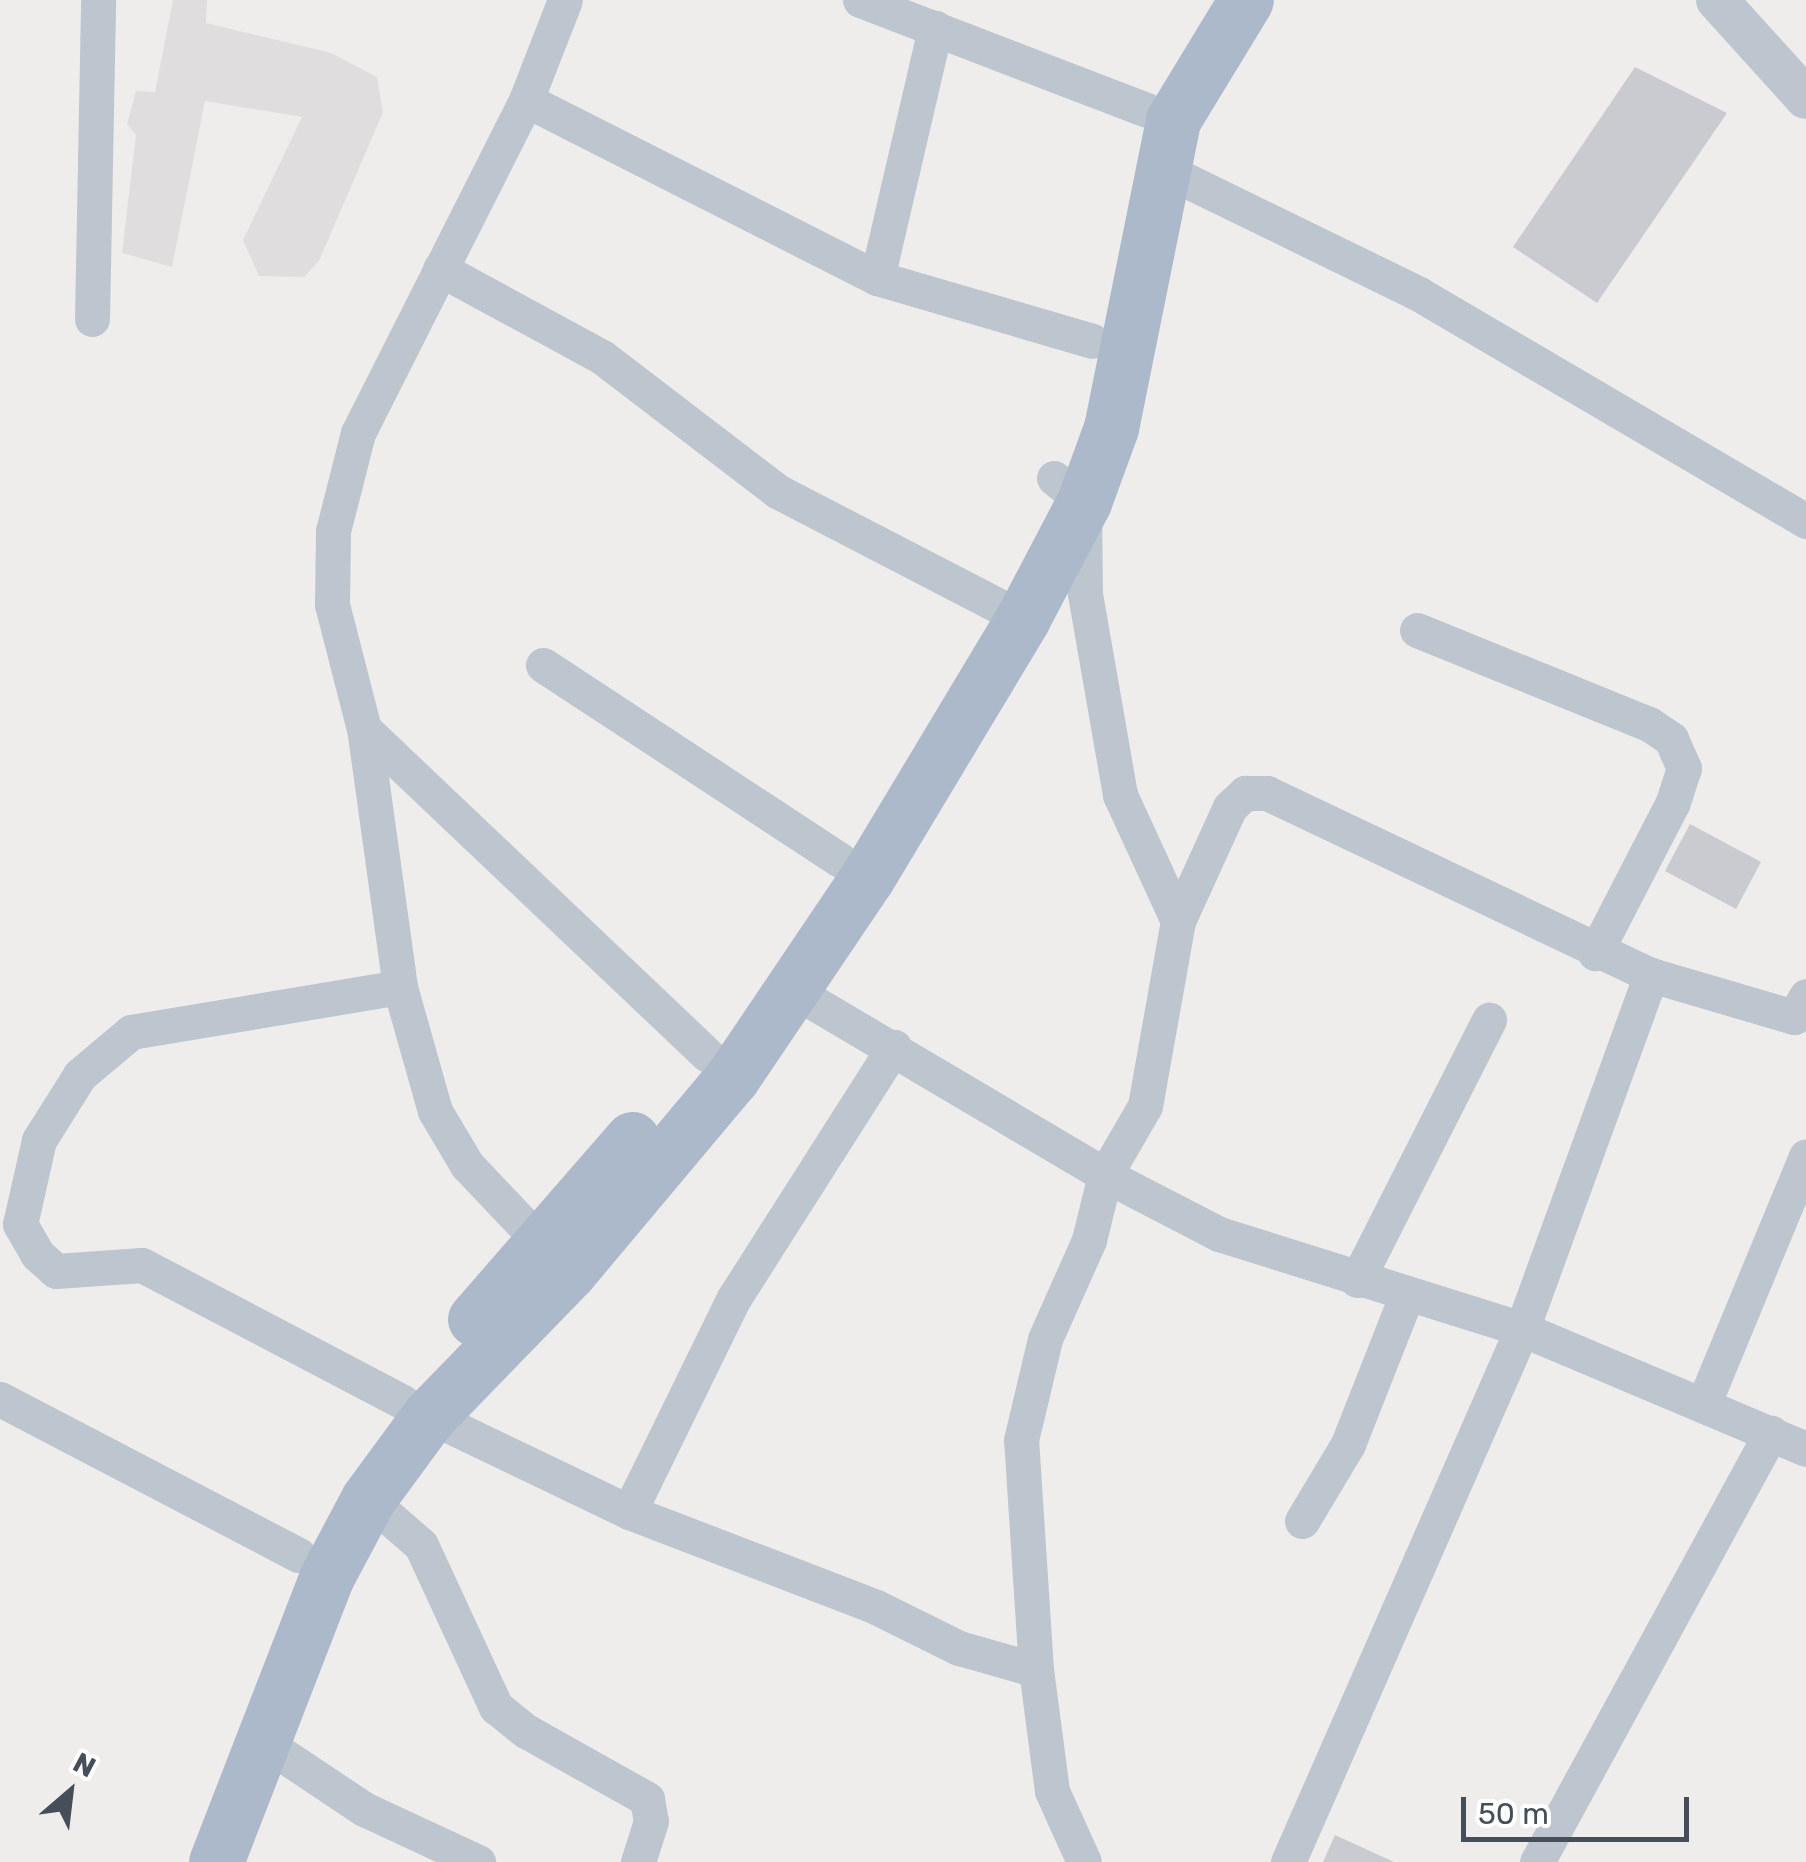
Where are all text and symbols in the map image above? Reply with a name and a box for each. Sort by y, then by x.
north arrow [20,1742,120,1842]
text: N [68,1746,101,1784]
scale bar [1466,1777,1694,1839]
text: 50 m [1478,1796,1549,1832]

